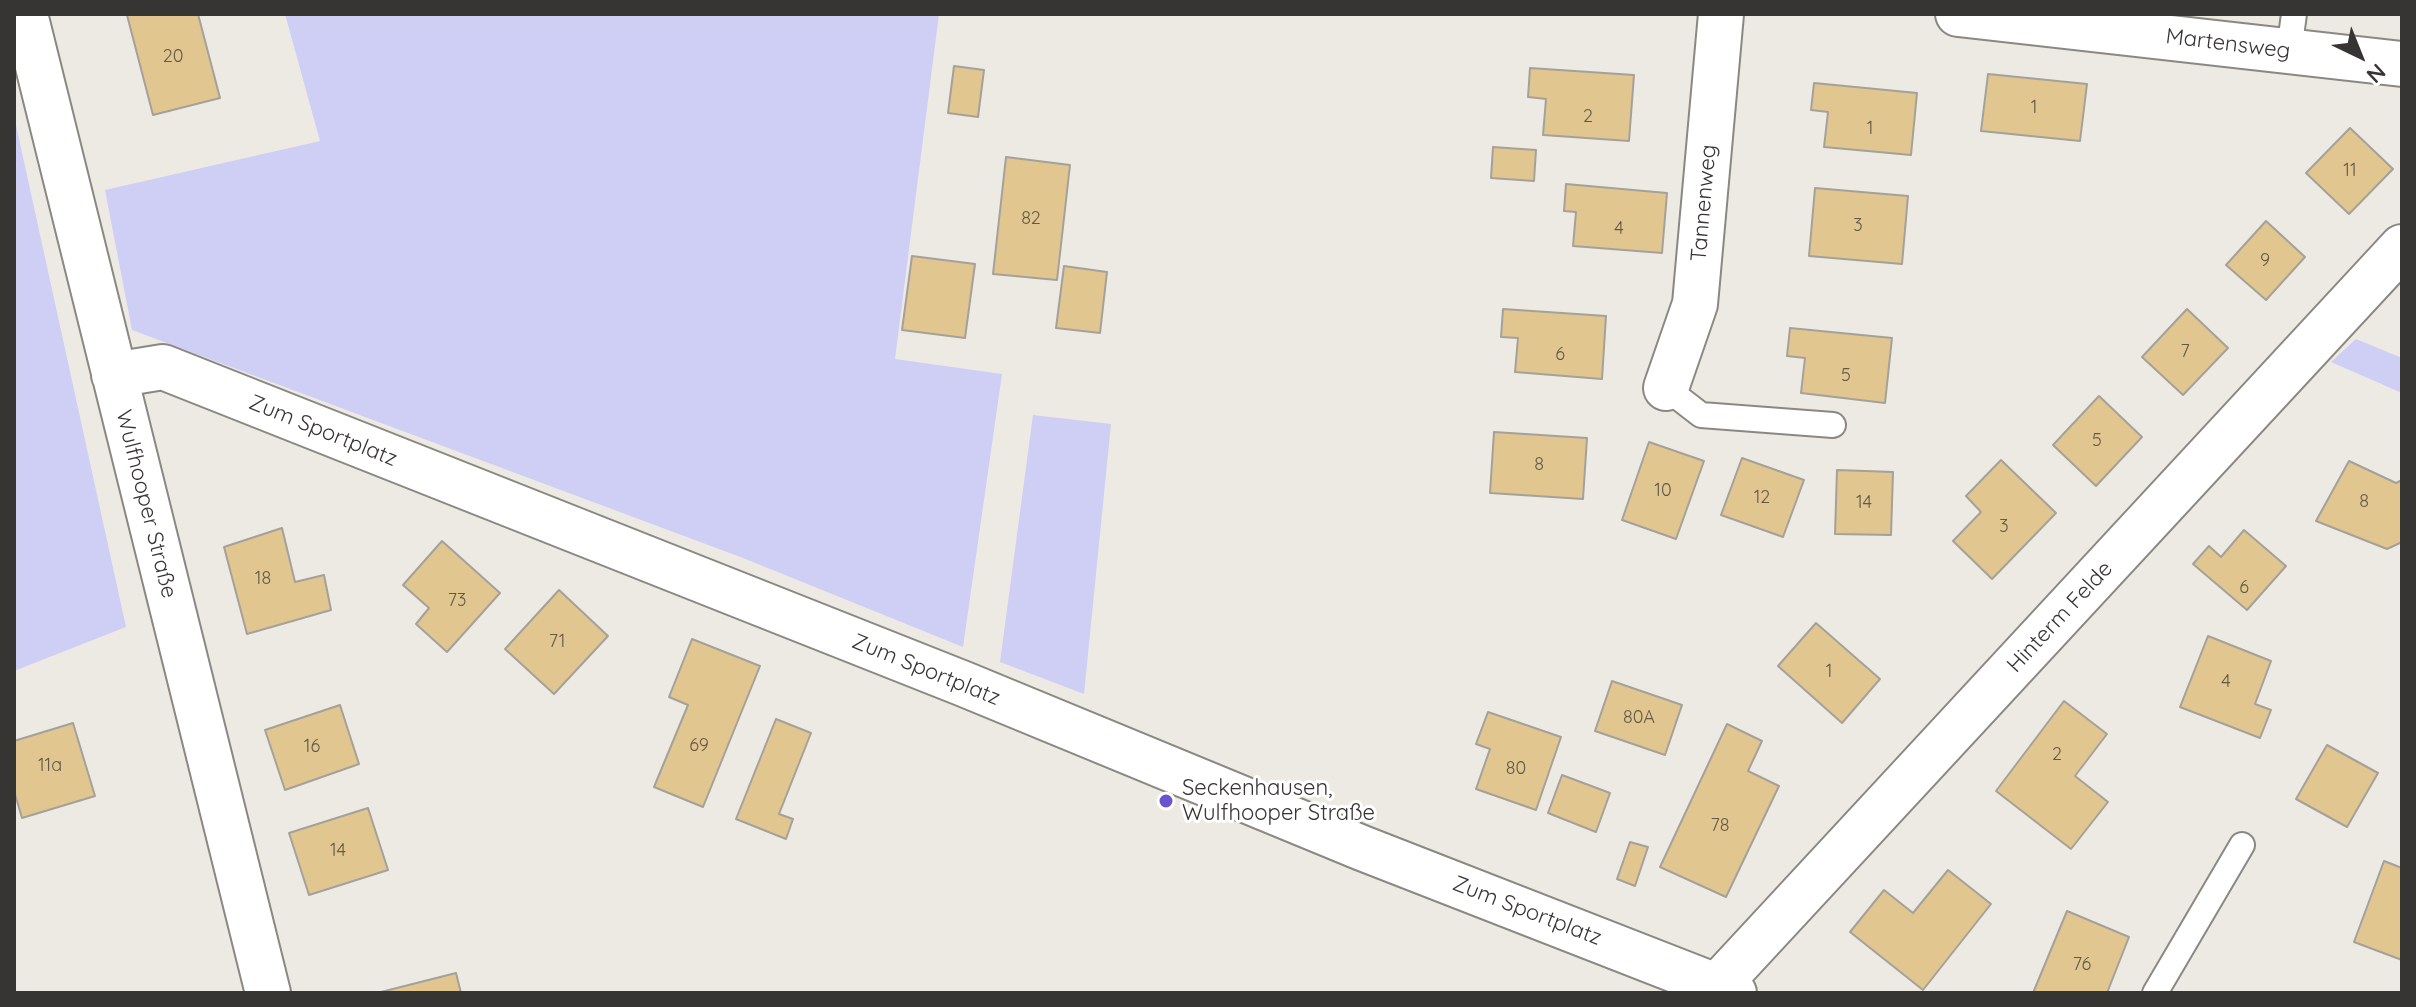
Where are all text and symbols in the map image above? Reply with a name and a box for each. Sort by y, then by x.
north arrow [2320,16,2400,96]
street label: Martensweg [2164,23,2292,65]
house number: 20 [163,46,183,68]
text: N [2361,58,2392,89]
house number: 1 [2031,97,2037,119]
house number: 2 [1583,106,1593,128]
house number: 1 [1867,118,1873,140]
street label: Tannenweg [1686,143,1722,263]
house number: 11 [2343,160,2357,182]
house number: 82 [1021,208,1041,230]
house number: 3 [1853,215,1863,237]
house number: 4 [1614,218,1624,240]
house number: 9 [2260,250,2270,272]
house number: 7 [2180,341,2190,363]
house number: 6 [1555,344,1565,366]
house number: 5 [1841,365,1851,387]
street label: Zum Sportplatz [245,389,401,473]
street label: Wulfhooper Straße [110,407,182,601]
house number: 5 [2092,430,2102,452]
house number: 8 [1534,454,1544,476]
house number: 10 [1654,480,1672,502]
house number: 12 [1754,487,1770,509]
house number: 8 [2359,491,2369,513]
house number: 14 [1856,492,1872,514]
house number: 3 [1999,516,2009,538]
street label: Hinterm Felde [2002,556,2118,678]
house number: 18 [255,568,271,590]
house number: 6 [2239,577,2249,599]
house number: 73 [448,590,466,612]
street label: Zum Sportplatz [848,628,1004,712]
house number: 71 [549,631,565,653]
house number: 1 [1826,661,1832,683]
house number: 4 [2221,671,2231,693]
house number: 80A [1623,707,1655,729]
house number: 69 [689,735,709,757]
house number: 16 [304,736,320,758]
house number: 2 [2052,744,2062,766]
house number: 11a [38,755,62,777]
house number: 80 [1506,758,1526,780]
place label: Seckenhausen, Wulfhooper Straße [1182,775,1375,826]
marker: Seckenhausen, Wulfhooper Straße [1157,792,1175,810]
house number: 78 [1711,815,1729,837]
house number: 14 [330,840,346,862]
street label: Zum Sportplatz [1449,870,1605,952]
house number: 76 [2073,954,2091,976]

